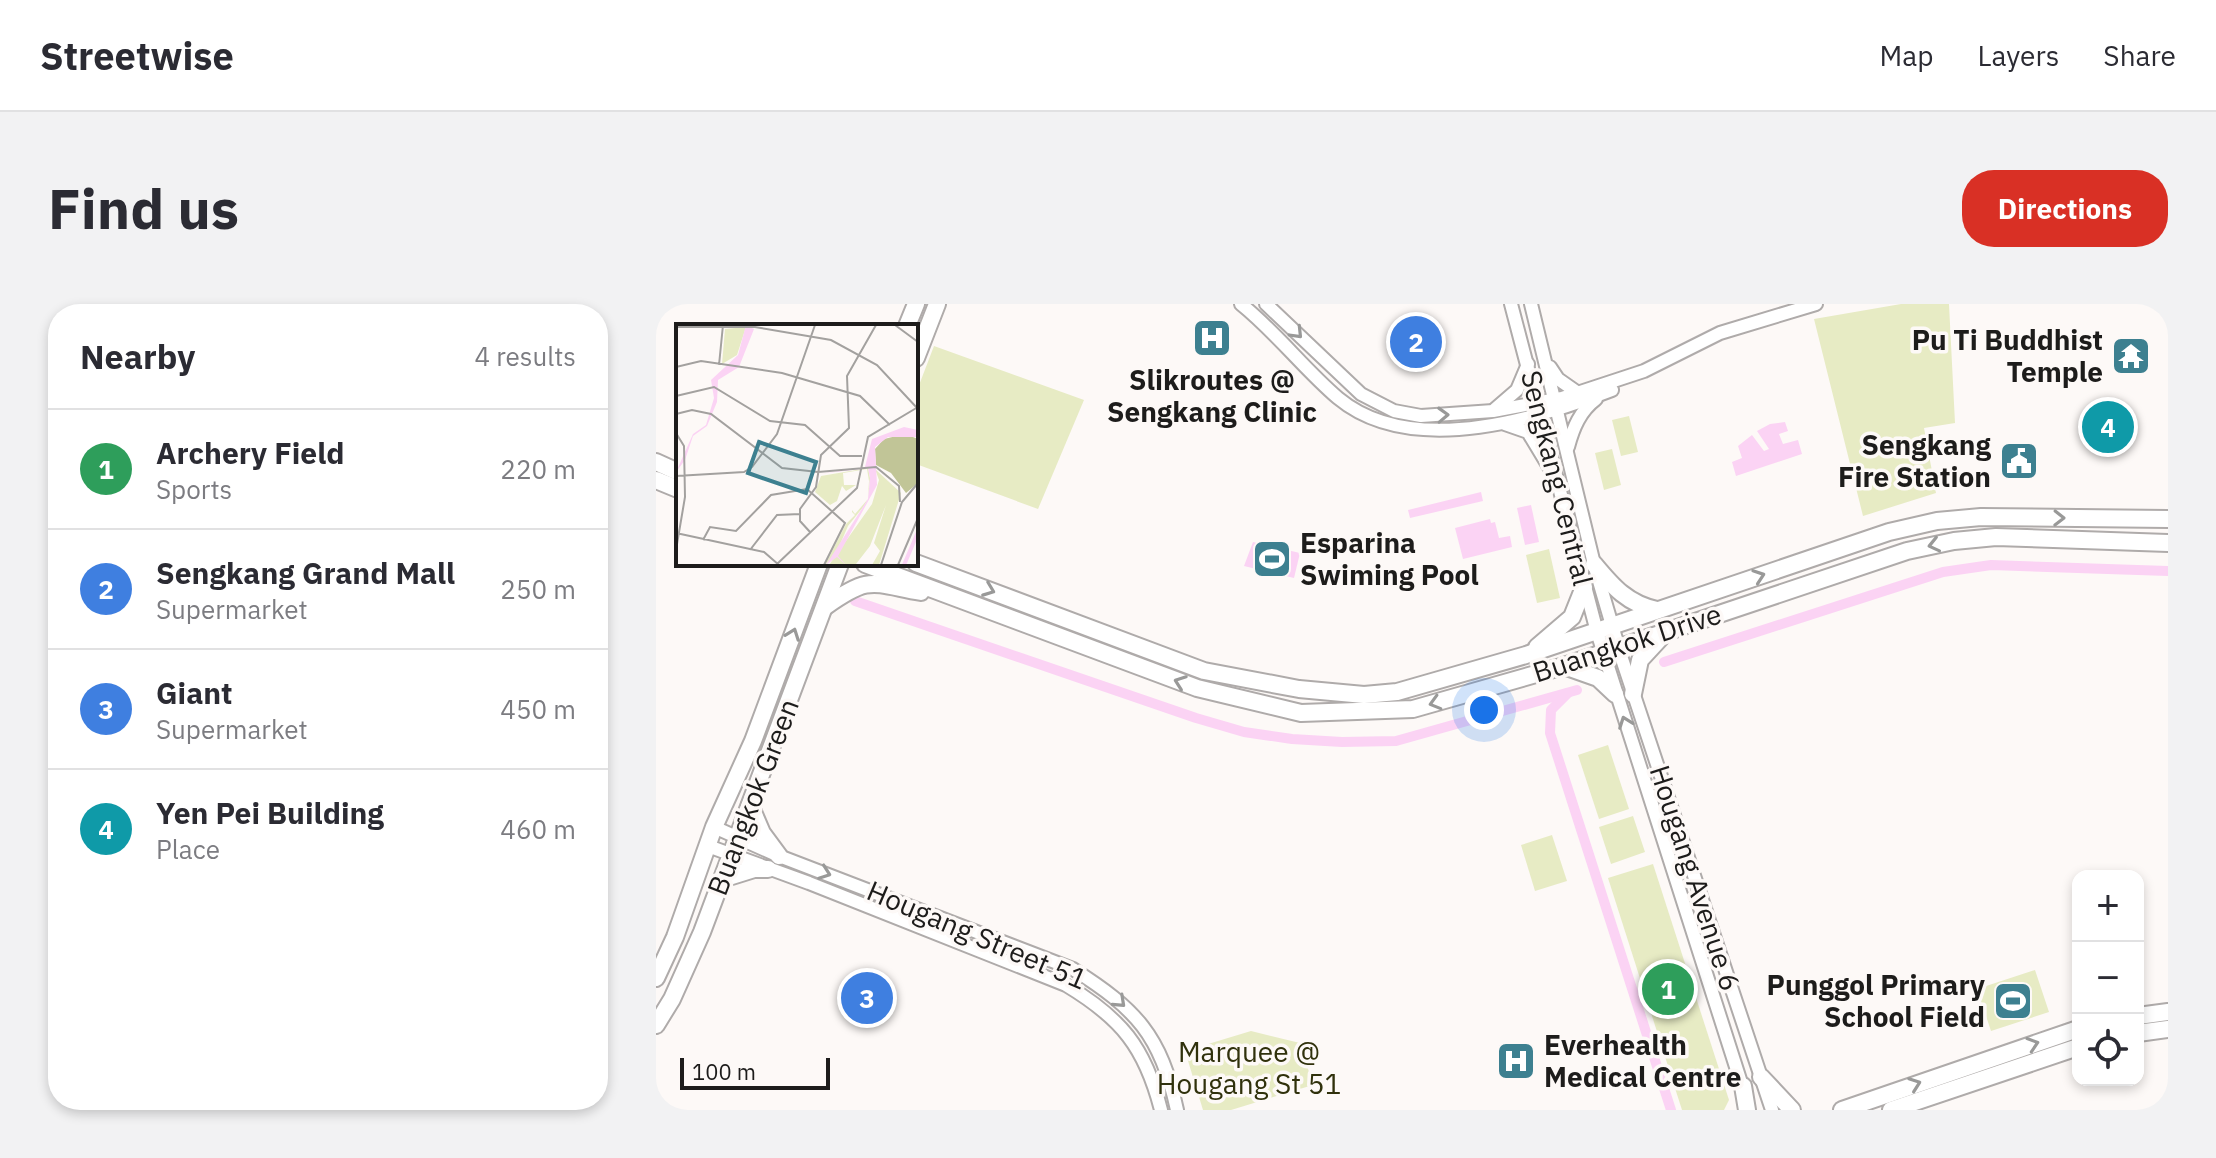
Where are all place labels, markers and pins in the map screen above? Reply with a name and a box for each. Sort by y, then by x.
pin: 2 [1390,312,1442,372]
hospital icon: Slikroutes @ Sengkang Clinic [1191,317,1233,359]
place label: Pu Ti Buddhist Temple [1912,321,2103,390]
temple icon: Pu Ti Buddhist Temple [2110,335,2152,377]
place label: Slikroutes @ Sengkang Clinic [1107,361,1317,430]
pin: 4 [2082,397,2134,457]
place label: Sengkang Fire Station [1838,426,1992,495]
public building icon: Sengkang Fire Station [1998,440,2040,482]
place label: Esparina Swiming Pool [1300,524,1479,593]
sports icon: Esparina Swiming Pool [1251,538,1293,580]
pin: 1 [1642,959,1694,1019]
place label: Punggol Primary School Field [1767,966,1985,1035]
pin: 3 [841,968,893,1028]
sports icon: Punggol Primary School Field [1992,980,2034,1022]
place label: Everhealth Medical Centre [1544,1026,1742,1095]
hospital icon: Everhealth Medical Centre [1495,1040,1537,1082]

